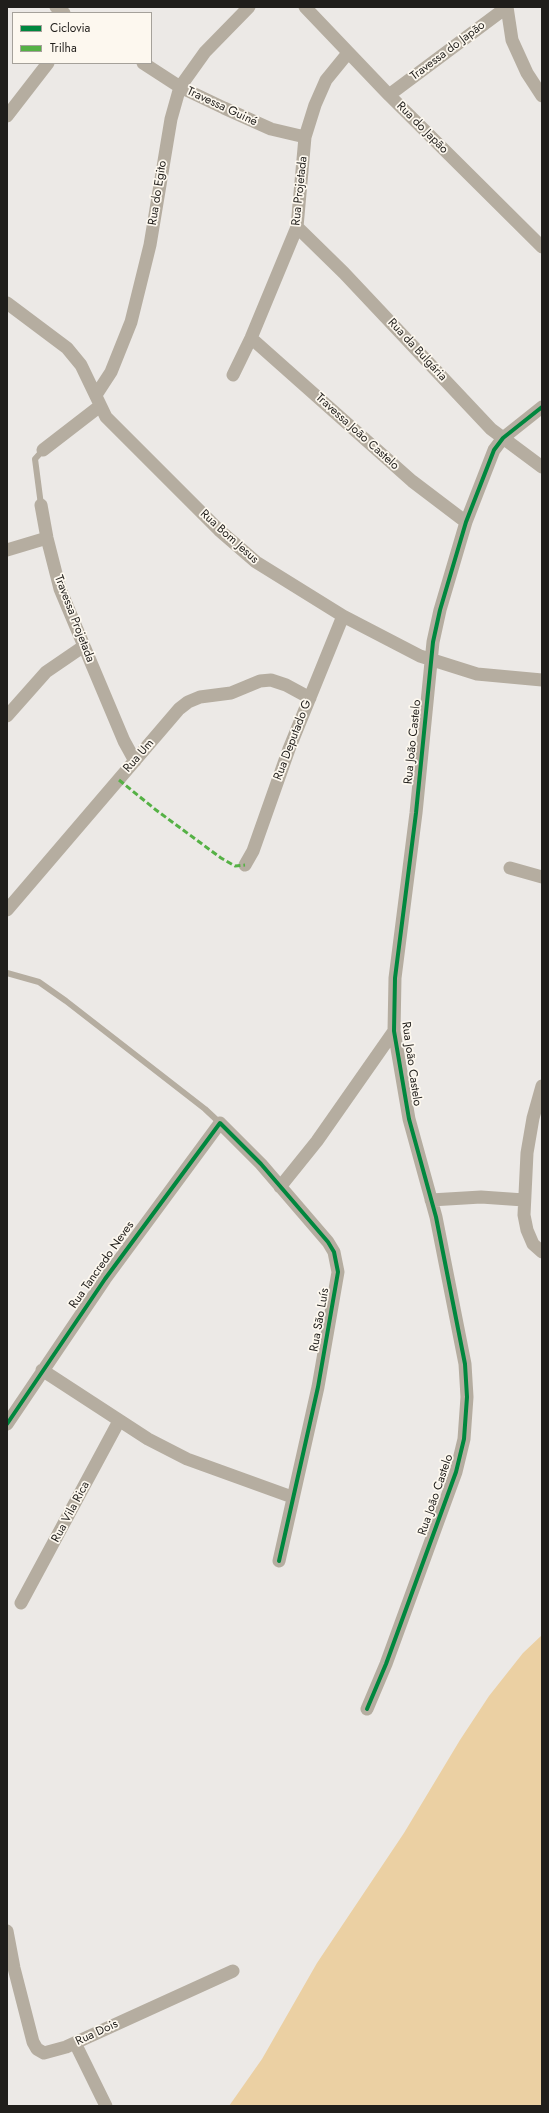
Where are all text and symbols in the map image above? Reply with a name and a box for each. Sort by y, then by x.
legend [12,12,152,64]
street label: Travessa do Japão [408,18,488,84]
text: Ciclovia [50,19,90,37]
text: Trilha [50,39,77,57]
street label: Travessa Guiné [185,84,259,130]
street label: Rua do Japão [393,99,451,157]
street label: Rua Projetada [289,156,311,226]
street label: Rua do Egito [146,160,170,226]
street label: Rua da Bulgária [384,316,450,384]
street label: Travessa João Castelo [312,391,402,473]
street label: Rua Bom Jesus [197,507,261,567]
street label: Travessa Projetada [51,573,97,665]
street label: Rua Deputado G [271,698,315,782]
street label: Rua João Castelo [401,699,425,785]
street label: Rua Um [121,736,157,776]
street label: Rua João Castelo [398,1021,424,1107]
street label: Rua Tancredo Neves [67,1219,137,1311]
street label: Rua São Luís [307,1287,333,1353]
street label: Rua João Castelo [415,1452,457,1538]
street label: Rua Vila Rica [49,1479,93,1545]
street label: Rua Dois [74,2017,120,2049]

